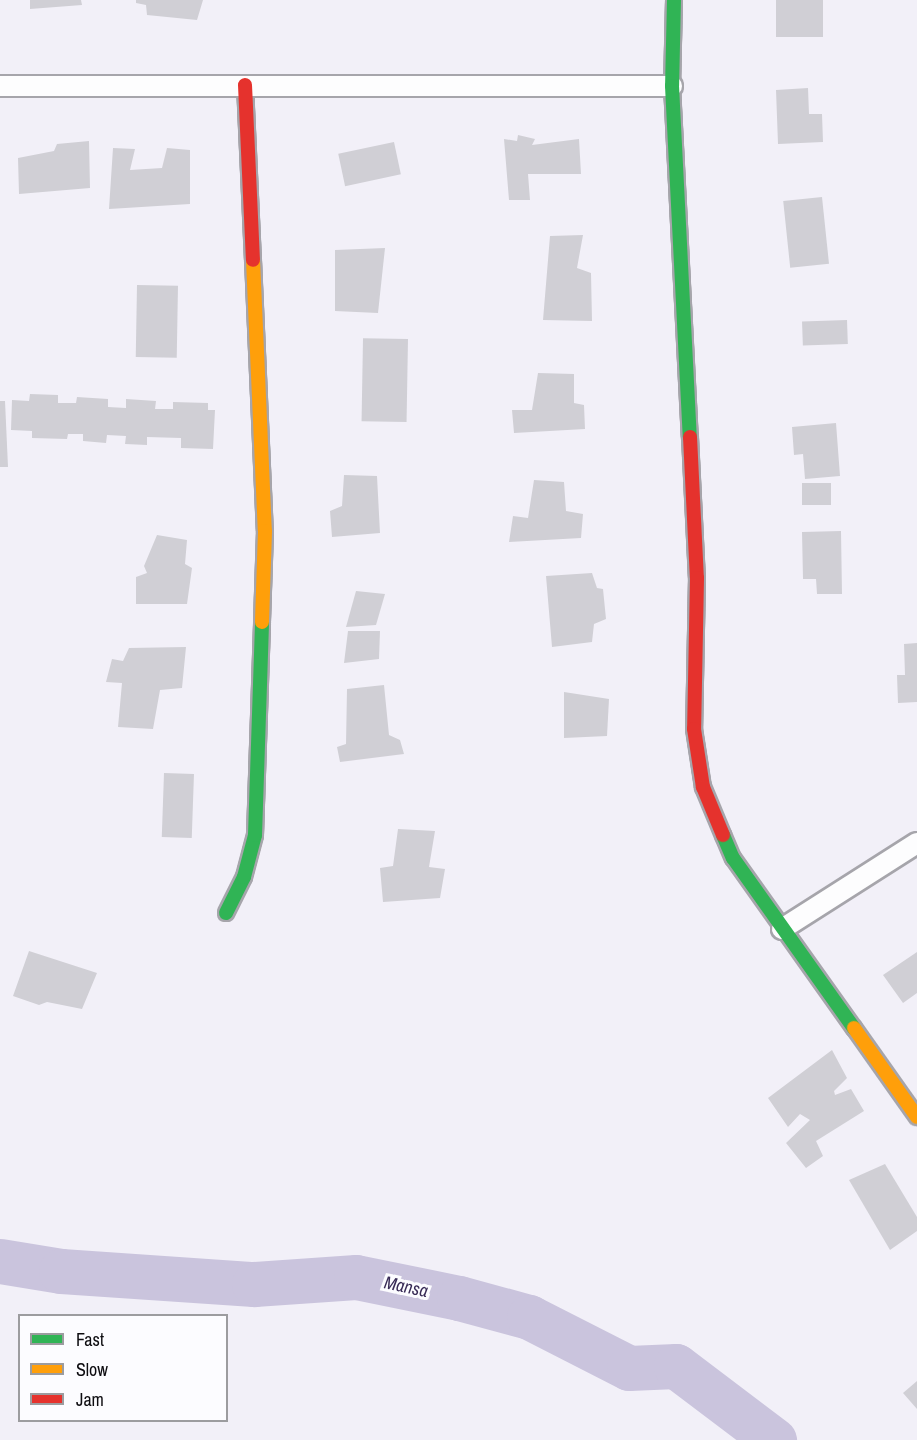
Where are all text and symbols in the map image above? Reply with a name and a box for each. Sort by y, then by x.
water label: Mansa [382,1272,430,1302]
legend [18,1314,228,1422]
text: Fast [76,1327,104,1352]
text: Slow [76,1357,108,1382]
text: Jam [76,1387,104,1412]

